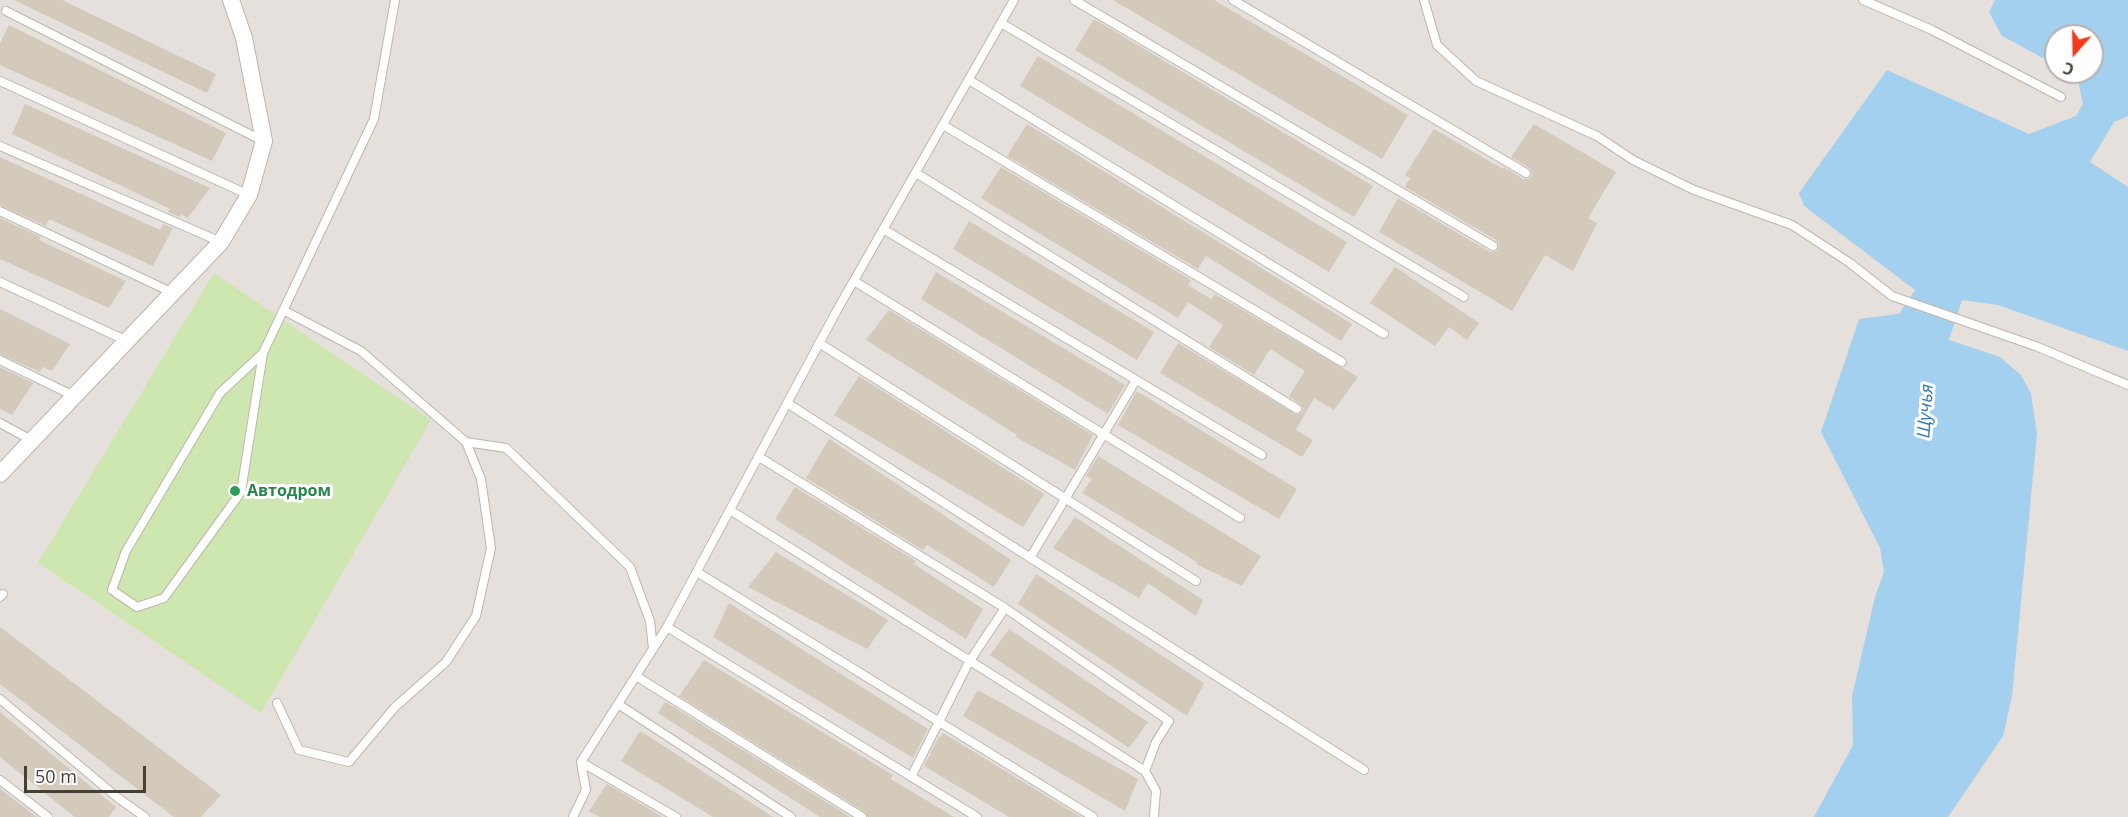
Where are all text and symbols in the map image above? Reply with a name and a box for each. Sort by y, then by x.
north arrow [2044,24,2104,84]
text: С [2060,57,2077,81]
water label: Щучья [1913,383,1939,439]
place label: Автодром [247,481,331,501]
marker: Автодром [228,484,242,498]
scale bar [27,754,148,792]
text: 50 m [35,764,77,788]

